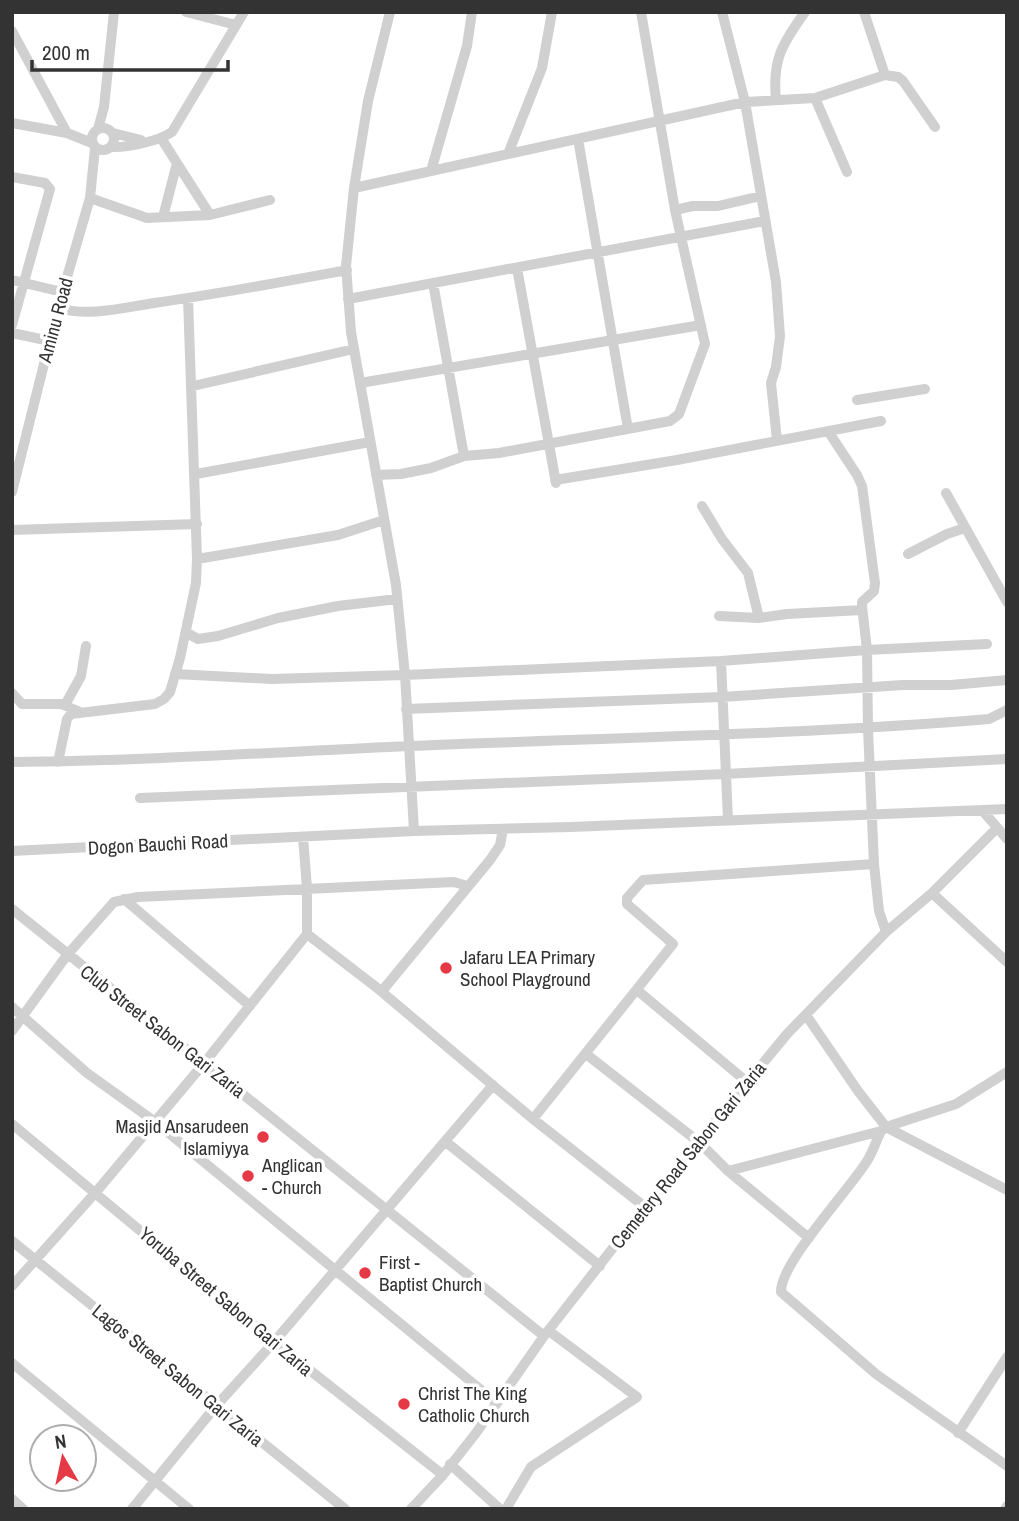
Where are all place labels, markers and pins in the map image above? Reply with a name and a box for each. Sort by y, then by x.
place label: Jafaru LEA Primary School Playground [460,944,595,992]
marker: Jafaru LEA Primary School Playground [438,960,454,976]
place label: Masjid Ansarudeen Islamiyya [116,1113,249,1161]
marker: Masjid Ansarudeen Islamiyya [255,1129,271,1145]
place label: Anglican - Church [261,1152,323,1200]
marker: Anglican - Church [240,1168,256,1184]
place label: First - Baptist Church [379,1249,482,1297]
marker: First - Baptist Church [357,1265,373,1281]
place label: Christ The King Catholic Church [418,1380,530,1428]
marker: Christ The King Catholic Church [396,1396,412,1412]

